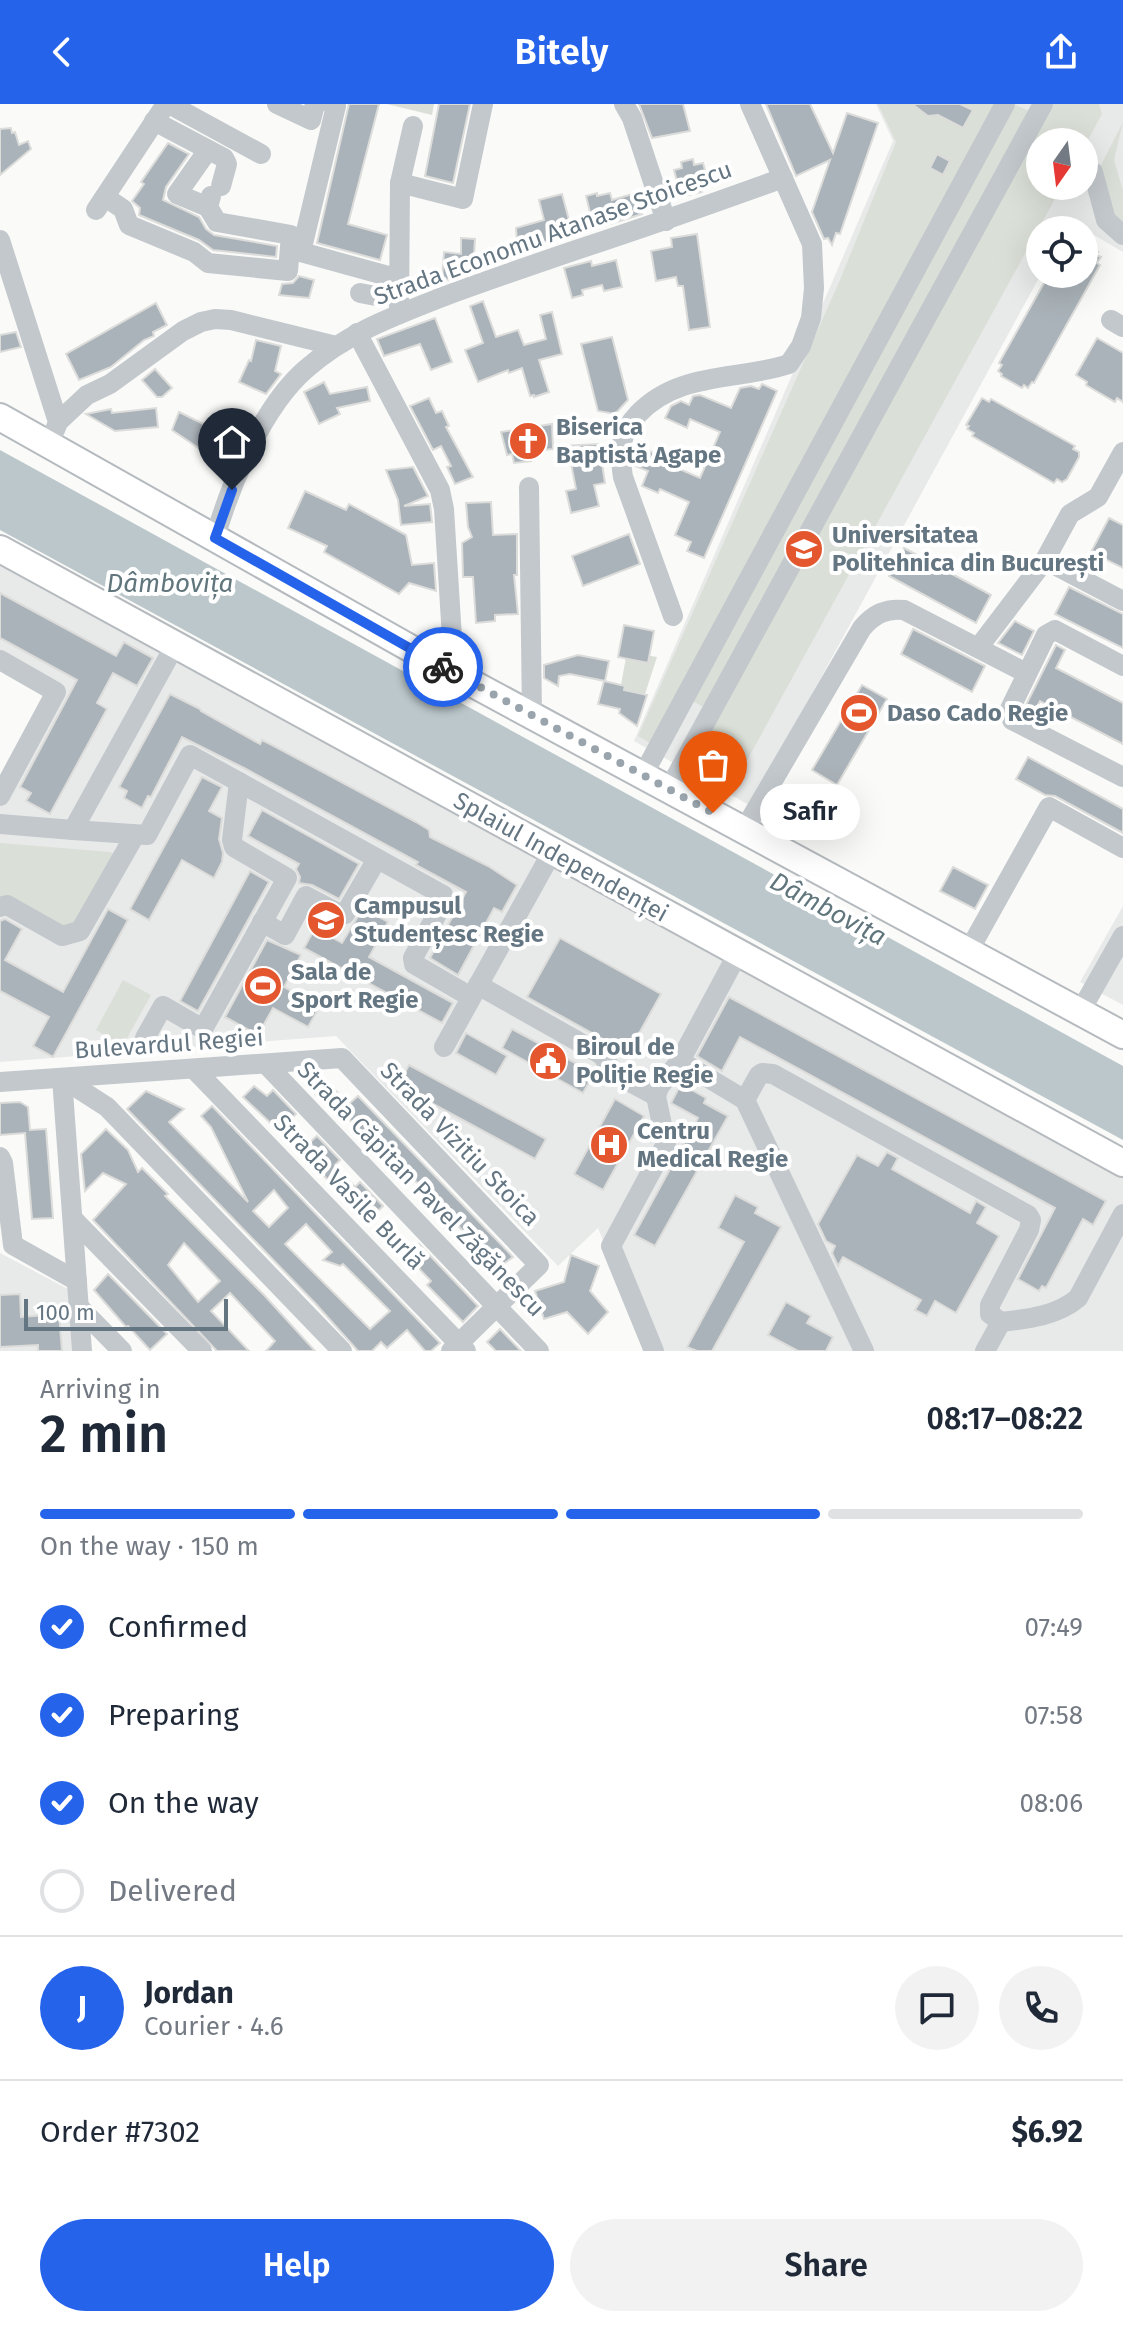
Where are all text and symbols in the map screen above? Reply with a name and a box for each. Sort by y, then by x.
icon: back [40,30,84,74]
text: Bitely [515,30,608,74]
icon: share [1039,30,1083,74]
north arrow [1026,128,1098,200]
map controls [1026,128,1098,288]
street label: Strada Economu Atanase Stoicescu [370,155,736,311]
button: locate [1026,216,1098,288]
pin [198,408,266,490]
place label: Biserica Baptistă Agape [556,413,721,469]
icon: home [210,420,254,464]
church icon: Biserica Baptistă Agape [507,420,549,462]
place label: Universitatea Politehnica din București [832,521,1104,579]
school or university icon: Universitatea Politehnica din București [783,528,825,570]
water label: Dâmbovița [107,568,233,600]
courier [403,627,483,707]
icon: bike [421,645,465,689]
sports icon: Daso Cado Regie [838,692,880,734]
place label: Daso Cado Regie [887,699,1068,727]
pin [679,731,747,813]
icon: bag [691,743,735,787]
callout: Safir [761,785,861,841]
street label: Splaiul Independenței [448,786,673,929]
text: Safir [783,796,837,827]
water label: Dâmbovița [764,866,891,953]
place label: Campusul Studențesc Regie [354,892,544,950]
school or university icon: Campusul Studențesc Regie [305,899,347,941]
place label: Sala de Sport Regie [291,958,419,1014]
sports icon: Sala de Sport Regie [242,965,284,1007]
street label: Bulevardul Regiei [73,1023,265,1065]
place label: Biroul de Poliție Regie [576,1033,714,1091]
public building icon: Biroul de Poliție Regie [527,1040,569,1082]
street label: Strada Căpitan Pavel Zăgănescu [292,1056,550,1322]
street label: Strada Vizitiu Stoica [375,1056,545,1232]
street label: Strada Vasile Burlă [268,1109,430,1275]
place label: Centru Medical Regie [637,1117,788,1173]
hospital icon: Centru Medical Regie [588,1124,630,1166]
scale bar [24,1295,228,1331]
text: 100 m [36,1299,95,1326]
text: Arriving in [40,1374,161,1405]
text: 08:17–08:22 [927,1401,1083,1437]
text: 2 min [40,1403,168,1466]
text: On the way · 150 m [40,1531,259,1562]
icon: check [40,1605,84,1649]
text: Confirmed [108,1609,248,1645]
text: 07:49 [1024,1612,1083,1643]
icon: check [40,1693,84,1737]
text: Preparing [108,1697,239,1733]
text: 07:58 [1024,1700,1083,1731]
icon: check [40,1781,84,1825]
text: On the way [108,1785,259,1821]
text: 08:06 [1020,1788,1083,1819]
text: Delivered [108,1873,237,1909]
button: chat [895,1966,979,2050]
button: phone [999,1966,1083,2050]
text: Jordan [144,1975,234,2011]
text: J [77,1990,87,2026]
text: Courier · 4.6 [144,2011,284,2042]
text: Order #7302 [40,2114,200,2150]
text: $6.92 [1011,2114,1083,2150]
button: Help [40,2219,554,2311]
button: Share [570,2219,1083,2311]

